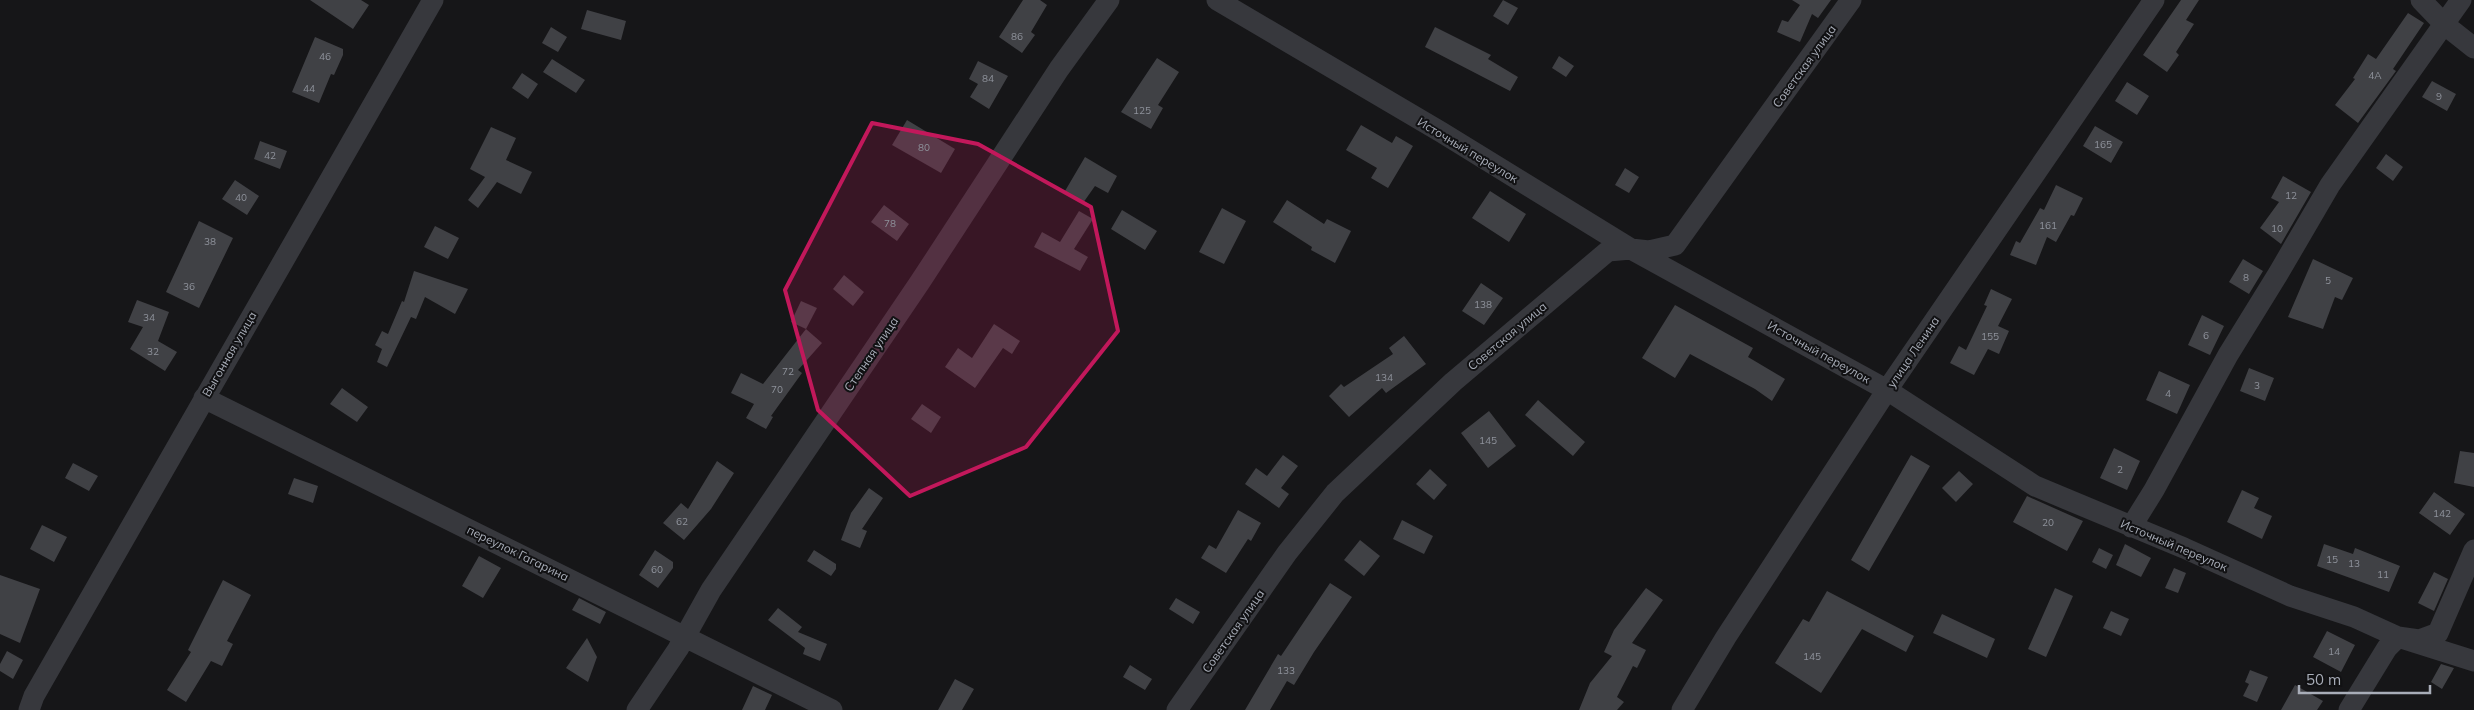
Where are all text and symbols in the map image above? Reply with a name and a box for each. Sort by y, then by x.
street label: Советская улица [1769,22,1839,110]
house number: 86 [1011,30,1023,43]
house number: 46 [319,50,331,63]
house number: 4А [2368,69,2382,82]
house number: 84 [982,72,994,85]
house number: 44 [303,82,315,95]
house number: 9 [2436,90,2442,103]
house number: 125 [1133,104,1151,117]
street label: Источный переулок [1415,114,1522,186]
house number: 165 [2094,138,2112,151]
house number: 80 [918,141,930,154]
house number: 42 [264,149,276,162]
house number: 12 [2285,189,2297,202]
house number: 40 [235,191,247,204]
house number: 78 [884,217,896,230]
house number: 161 [2039,219,2057,232]
house number: 10 [2271,222,2283,235]
house number: 38 [204,235,216,248]
house number: 8 [2243,271,2249,284]
house number: 5 [2325,274,2331,287]
house number: 36 [183,280,195,293]
house number: 138 [1474,298,1492,311]
street label: Советская улица [1464,299,1550,373]
street label: Выгонная улица [199,309,259,399]
house number: 34 [143,311,155,324]
street label: Степная улица [841,314,901,394]
street label: улица Ленина [1884,314,1942,390]
street label: Источный переулок [1765,318,1873,387]
house number: 6 [2203,329,2209,342]
house number: 155 [1981,330,1999,343]
house number: 32 [147,345,159,358]
house number: 72 [782,365,794,378]
house number: 134 [1375,371,1393,384]
house number: 3 [2254,379,2260,392]
house number: 70 [771,383,783,396]
house number: 4 [2165,387,2171,400]
house number: 145 [1479,434,1497,447]
house number: 2 [2117,463,2123,476]
house number: 142 [2433,507,2451,520]
house number: 62 [676,515,688,528]
house number: 20 [2042,516,2054,529]
street label: Источный переулок [2118,516,2230,575]
street label: переулок Гагарина [465,522,571,584]
house number: 15 [2326,553,2338,566]
house number: 13 [2348,557,2360,570]
house number: 60 [651,563,663,576]
house number: 11 [2377,568,2389,581]
street label: Советская улица [1199,586,1267,676]
house number: 14 [2328,645,2340,658]
house number: 145 [1803,650,1821,663]
scale bar [2299,662,2430,694]
house number: 133 [1277,664,1295,677]
text: 50 m [2306,670,2341,689]

